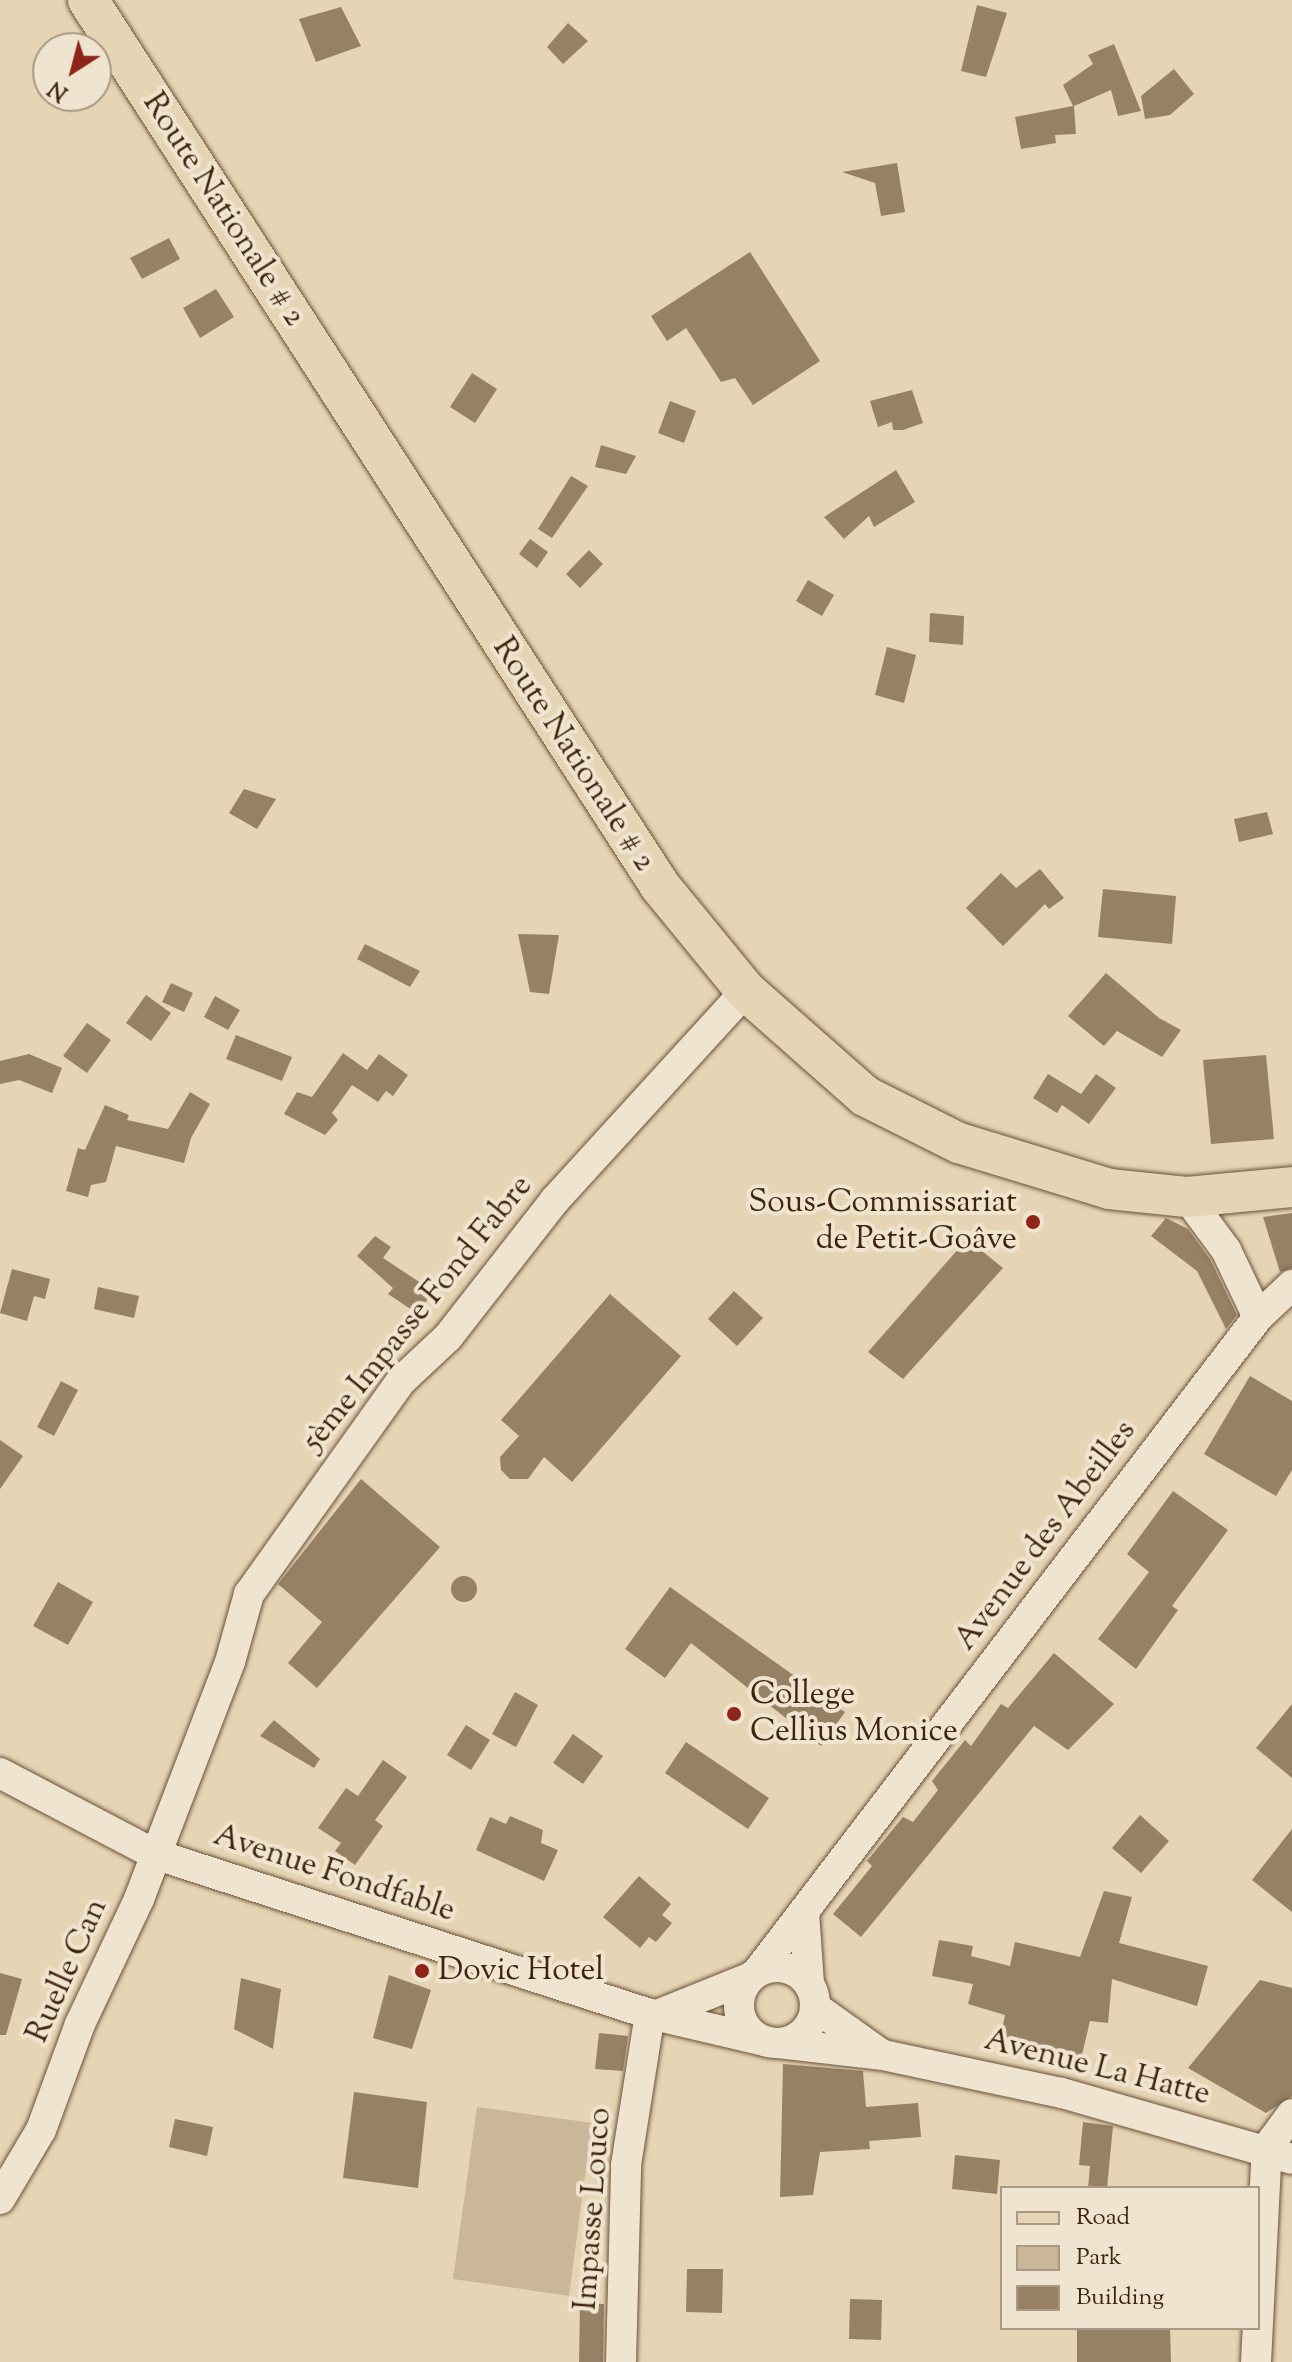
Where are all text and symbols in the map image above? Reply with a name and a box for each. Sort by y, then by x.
north arrow [32,32,112,112]
text: N [43,72,76,108]
street label: Route Nationale # 2 [133,86,313,334]
street label: Route Nationale # 2 [483,631,663,879]
street label: 5ème Impasse Fond Fabre [295,1168,541,1460]
place label: Sous-Commissariat de Petit-Goâve [748,1185,1017,1260]
marker: Sous-Commissariat de Petit-Goâve [1024,1213,1042,1231]
street label: Avenue des Abeilles [947,1413,1145,1659]
place label: College Cellius Monice [750,1677,958,1752]
marker: College Cellius Monice [725,1705,743,1723]
street label: Avenue Fondfable [208,1817,460,1931]
street label: Ruelle Can [19,1893,117,2049]
place label: Dovic Hotel [438,1952,604,1990]
marker: Dovic Hotel [413,1962,431,1980]
street label: Avenue La Hatte [980,2021,1214,2115]
street label: Impasse Louco [568,2106,620,2312]
legend [1000,2186,1260,2330]
text: Road [1076,2201,1130,2235]
text: Park [1076,2241,1122,2275]
text: Building [1076,2281,1164,2315]

